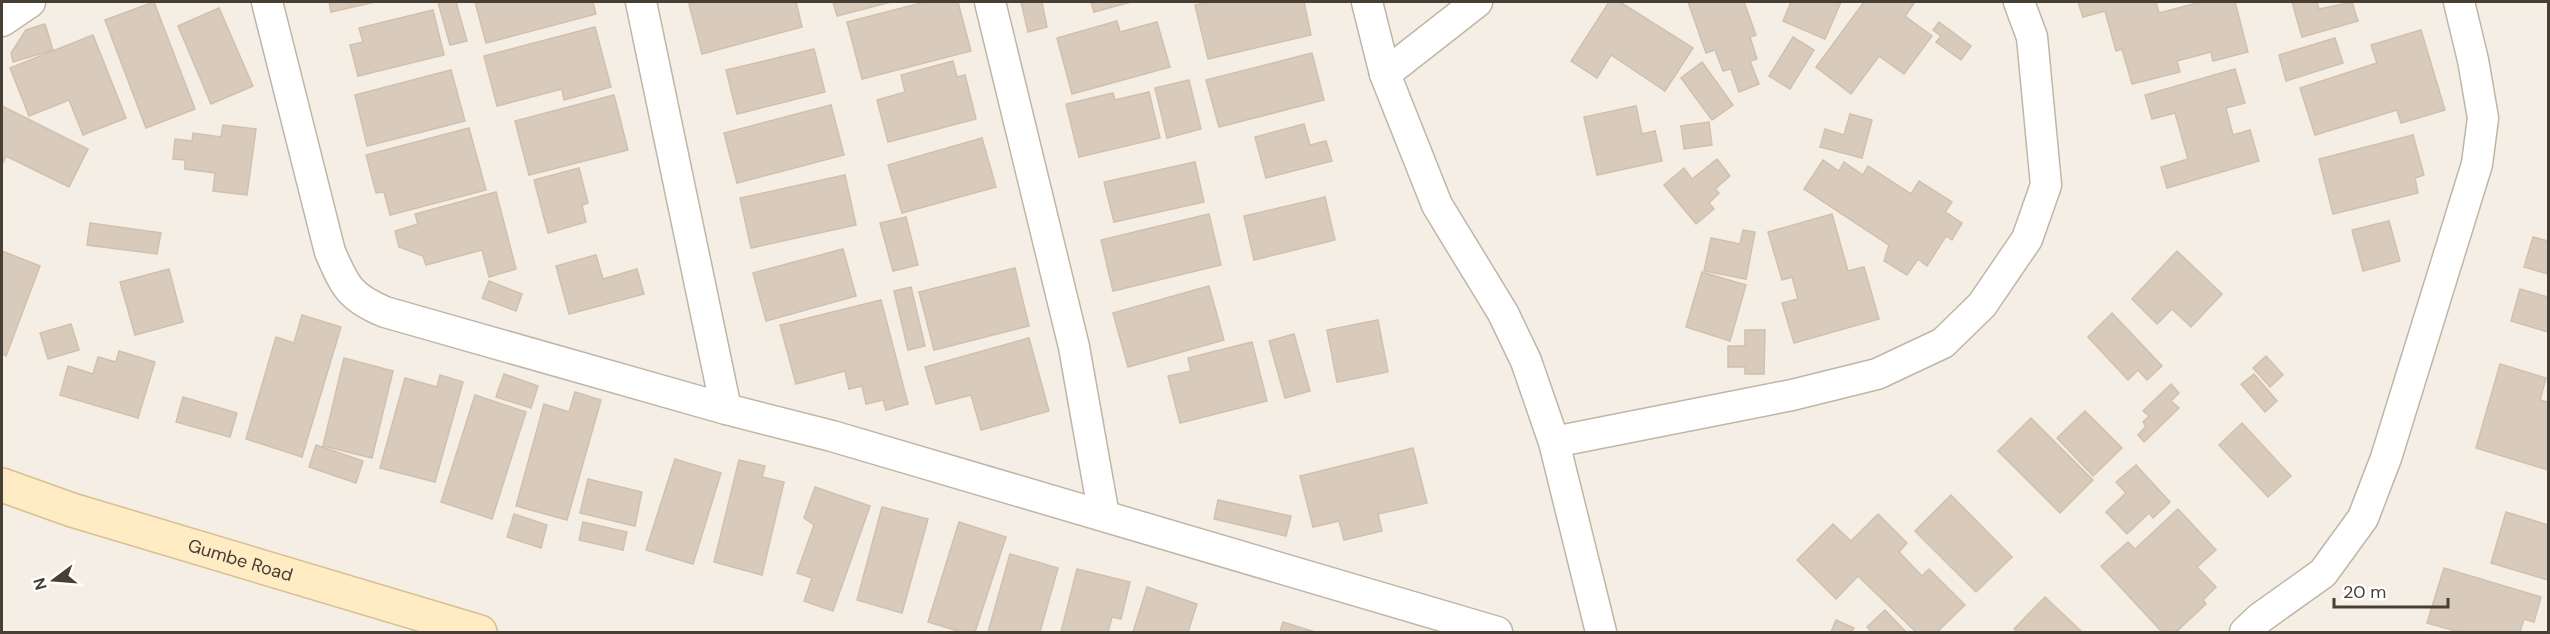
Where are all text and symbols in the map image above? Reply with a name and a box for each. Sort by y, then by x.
street label: Gumbe Road [185,533,296,587]
north arrow [24,550,84,610]
scale bar [2334,571,2448,609]
text: N [28,575,52,593]
text: 20 m [2343,580,2386,604]

